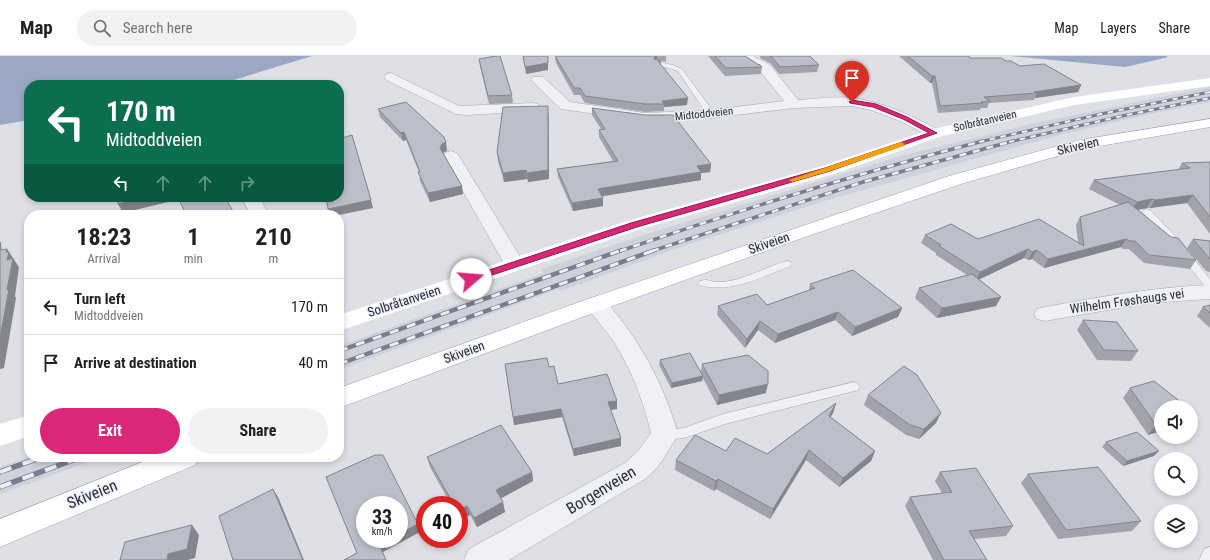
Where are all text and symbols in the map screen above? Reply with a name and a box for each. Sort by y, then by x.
search box [77,10,357,46]
text: Map [20,16,53,39]
icon: search [91,17,113,39]
text: Search here [123,19,193,37]
text: Map [1054,20,1078,36]
text: Layers [1100,20,1137,36]
text: Share [1159,20,1190,36]
pin [835,61,869,102]
icon: arrive [841,67,863,89]
text: 170 m [106,95,176,128]
icon: left [40,96,92,148]
street label: Midtoddveien [674,104,734,124]
street label: Solbråtanveien [952,107,1018,135]
text: Midtoddveien [106,129,202,150]
street label: Skiveien [1056,134,1100,158]
icon: left [110,172,132,194]
icon: ahead [152,172,174,194]
icon: ahead [194,172,216,194]
icon: right [236,172,258,194]
text: 18:23 [76,223,131,251]
text: 1 [187,223,199,251]
text: 210 [255,223,292,251]
street label: Skiveien [746,229,792,257]
text: Arrival [87,251,120,266]
text: min [184,251,203,266]
text: m [269,251,278,266]
position arrow [450,258,492,300]
street label: Solbråtanveien [366,282,442,320]
street label: Wilhelm Frøshaugs vei [1069,286,1185,316]
text: Turn left [74,290,125,308]
icon: left [40,296,62,318]
text: 170 m [291,298,328,316]
text: Midtoddveien [74,308,143,323]
street label: Skiveien [441,338,487,366]
icon: arrive [40,352,62,374]
text: Arrive at destination [74,354,197,372]
text: 40 m [298,354,328,372]
map controls [1154,400,1198,548]
button: sound [1154,400,1198,444]
button: Exit [40,408,180,454]
button: Share [188,408,328,454]
button: search [1154,452,1198,496]
street label: Borgenveien [563,462,639,518]
street label: Skiveien [64,475,120,513]
speed limit sign: 40 [416,496,468,548]
button: layers [1154,504,1198,548]
text: 33 [372,505,392,529]
text: km/h [372,526,392,537]

